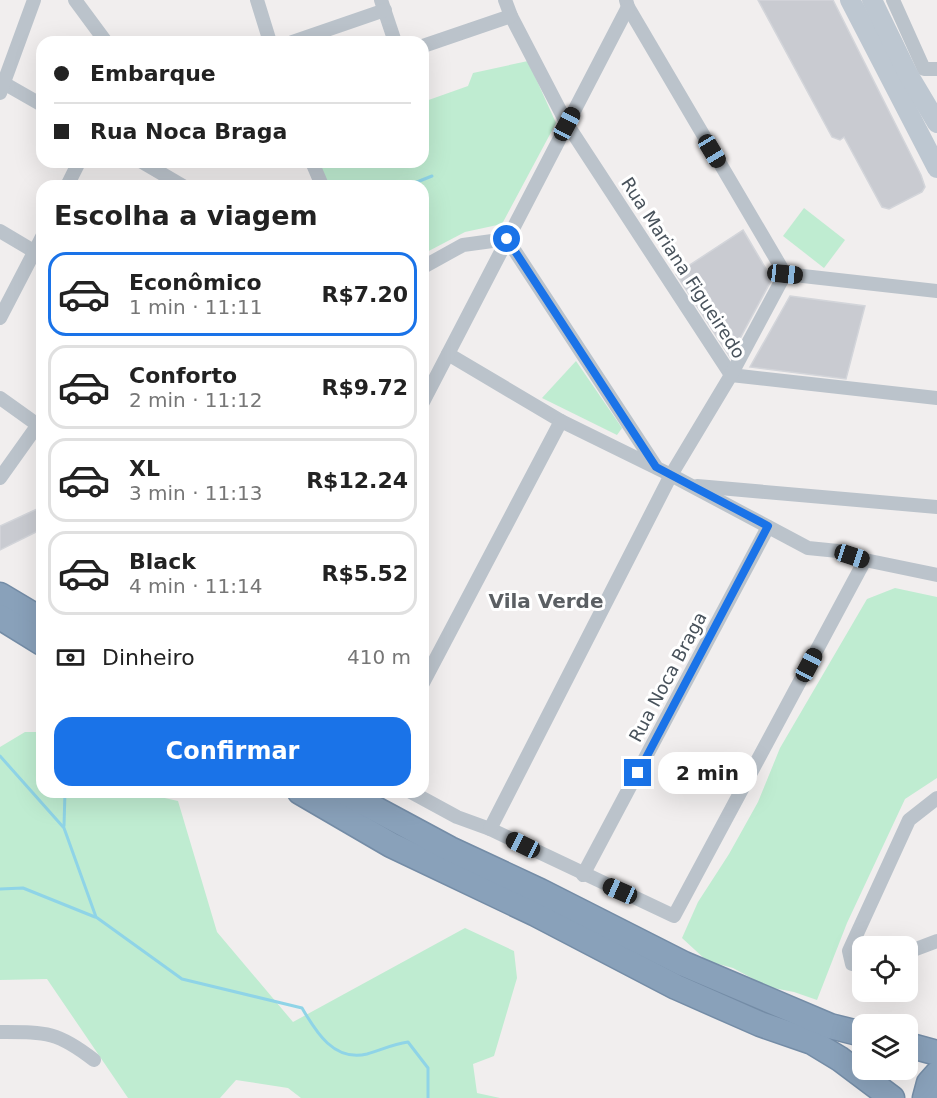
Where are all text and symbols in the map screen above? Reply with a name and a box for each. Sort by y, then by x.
text: Embarque [90,61,216,86]
car [551,104,583,144]
text: Rua Noca Braga [90,119,287,144]
car [695,131,729,171]
street label: Rua Mariana Figueiredo [617,173,750,362]
text: Escolha a viagem [54,200,318,231]
route start [493,225,520,252]
car [766,263,804,285]
icon: car [57,267,111,321]
text: Econômico [129,270,262,295]
text: R$7.20 [321,282,408,307]
text: 1 min · 11:11 [129,295,263,319]
icon: car [57,360,111,414]
text: Conforto [129,363,237,388]
text: R$9.72 [321,375,408,400]
text: 2 min · 11:12 [129,388,263,412]
icon: car [57,453,111,507]
text: XL [129,456,160,481]
text: R$12.24 [306,468,408,493]
text: 3 min · 11:13 [129,481,263,505]
car [832,542,872,570]
icon: car [57,546,111,600]
text: Black [129,549,196,574]
text: R$5.52 [321,561,408,586]
text: 4 min · 11:14 [129,574,263,598]
district label: Vila Verde [489,589,604,613]
street label: Rua Noca Braga [624,608,711,745]
icon: cash [54,641,87,674]
text: Dinheiro [102,645,195,670]
text: 410 m [347,645,411,669]
car [793,645,825,685]
button: Confirmar [54,717,411,786]
callout: 2 min [659,752,758,794]
route end [624,759,651,786]
text: 2 min [676,761,739,785]
car [503,829,543,861]
car [600,875,640,907]
map controls [852,936,918,1080]
button: locate [852,936,918,1002]
button: layers [852,1014,918,1080]

